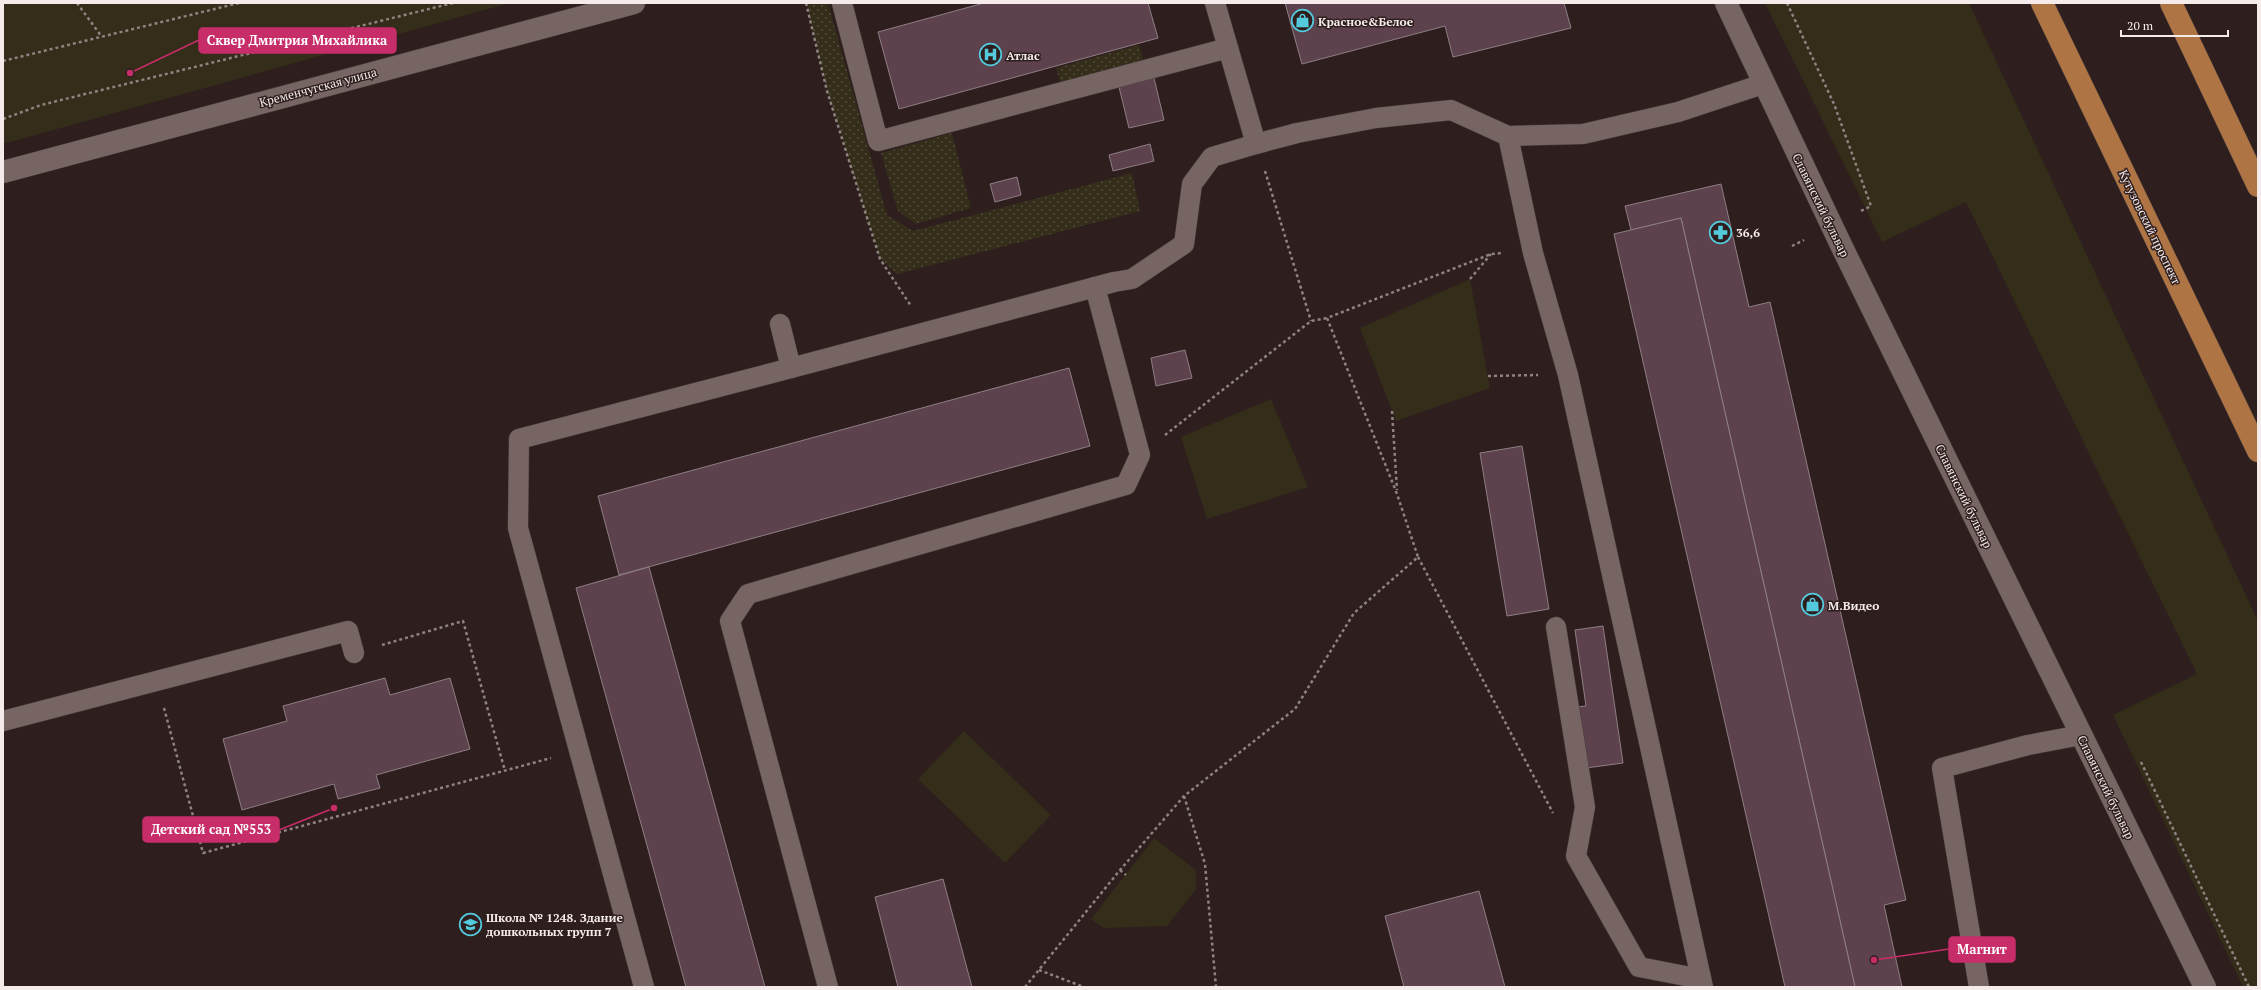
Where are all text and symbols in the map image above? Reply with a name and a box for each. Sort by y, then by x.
shop icon: Красное&Белое [1289,8,1315,34]
scale bar [2121,12,2228,38]
place label: Красное&Белое [1318,14,1414,29]
text: 20 m [2127,18,2154,33]
callout: Сквер Дмитрия Михайлика [199,28,396,53]
text: Сквер Дмитрия Михайлика [207,31,388,49]
hospital icon: Атлас [978,42,1004,68]
place label: Атлас [1006,48,1040,63]
street label: Кременчугская улица [258,64,378,110]
street label: Славянский бульвар [1789,151,1853,260]
street label: Кутузовский проспект [2116,167,2184,287]
pharmacy icon: 36,6 [1708,219,1734,245]
place label: 36,6 [1736,225,1760,240]
street label: Славянский бульвар [1932,442,1996,551]
shop icon: М.Видео [1799,592,1825,618]
place label: М.Видео [1828,598,1879,613]
street label: Славянский бульвар [2074,733,2138,842]
callout: Детский сад №553 [143,817,279,842]
text: Детский сад №553 [151,820,271,838]
place label: Школа № 1248. Здание дошкольных групп 7 [486,910,624,939]
school or university icon: Школа № 1248. Здание дошкольных групп 7 [458,911,484,937]
callout: Магнит [1949,937,2015,962]
text: Магнит [1957,940,2007,958]

